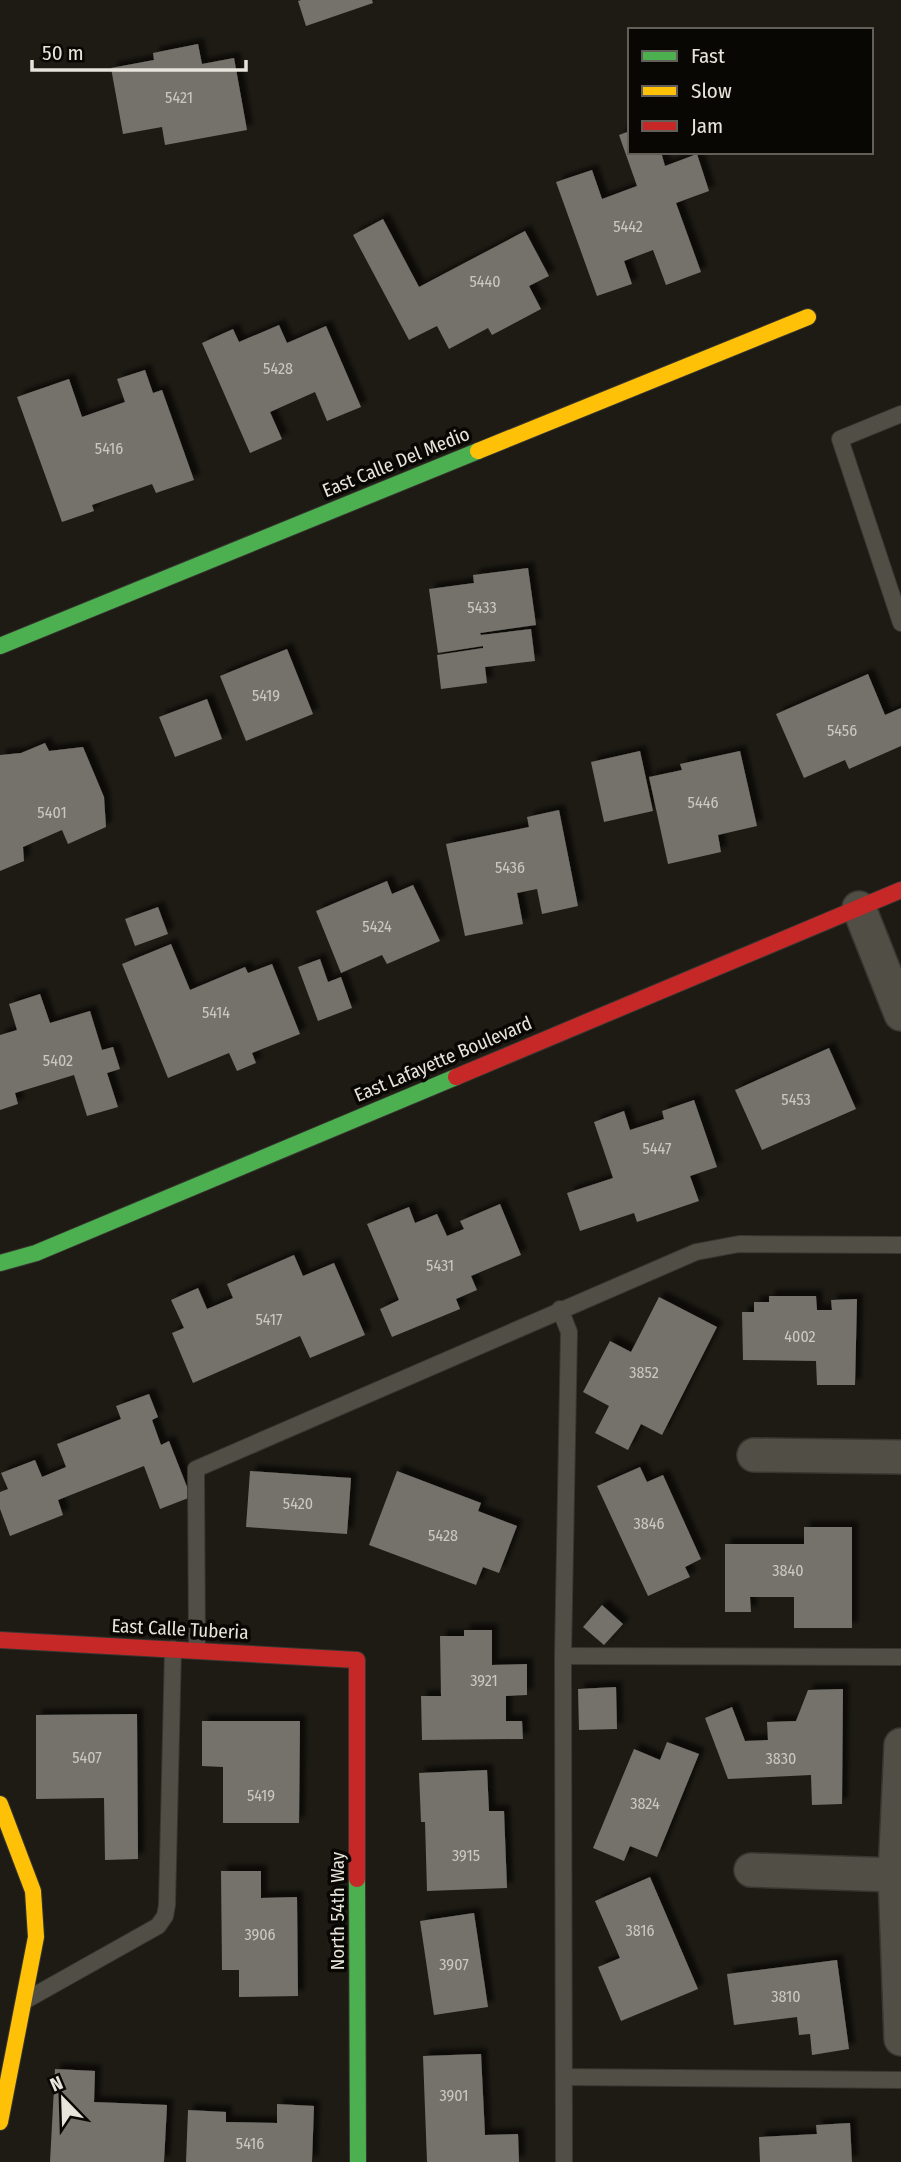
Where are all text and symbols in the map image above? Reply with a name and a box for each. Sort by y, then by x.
scale bar [32,28,245,72]
legend [628,28,873,154]
text: 50 m [42,40,84,66]
text: Fast [691,43,725,69]
text: Slow [691,78,732,104]
house number: 5421 [165,88,193,107]
text: Jam [691,113,723,139]
house number: 5442 [613,217,643,236]
house number: 5440 [469,272,501,291]
house number: 5428 [263,359,293,378]
street label: East Calle Del Medio [319,422,473,502]
house number: 5416 [95,439,123,458]
house number: 5433 [467,598,497,617]
house number: 5419 [252,686,280,705]
house number: 5456 [827,721,857,740]
house number: 5446 [688,793,718,812]
house number: 5401 [37,803,67,822]
house number: 5436 [495,858,525,877]
house number: 5424 [362,917,392,936]
house number: 5414 [202,1003,230,1022]
street label: East Lafayette Boulevard [351,1011,535,1107]
house number: 5402 [43,1051,73,1070]
house number: 5453 [781,1090,811,1109]
house number: 5447 [642,1139,672,1158]
house number: 5431 [426,1256,454,1275]
house number: 5417 [256,1310,283,1329]
house number: 4002 [784,1327,816,1346]
house number: 3852 [629,1363,659,1382]
house number: 5420 [283,1494,313,1513]
house number: 3846 [634,1514,665,1533]
house number: 5428 [428,1526,458,1545]
house number: 3840 [772,1561,804,1580]
street label: East Calle Tuberia [111,1614,249,1644]
house number: 3921 [470,1671,498,1690]
house number: 5407 [72,1748,102,1767]
house number: 3830 [766,1749,796,1768]
house number: 5419 [247,1786,275,1805]
house number: 3824 [630,1794,660,1813]
house number: 3915 [452,1846,480,1865]
street label: North 54th Way [326,1851,349,1970]
house number: 3816 [626,1921,655,1940]
house number: 3906 [244,1925,276,1944]
house number: 3907 [439,1955,469,1974]
house number: 3810 [771,1987,801,2006]
north arrow [28,2064,98,2134]
text: N [47,2071,66,2097]
house number: 3901 [440,2086,469,2105]
house number: 5416 [236,2134,264,2153]

